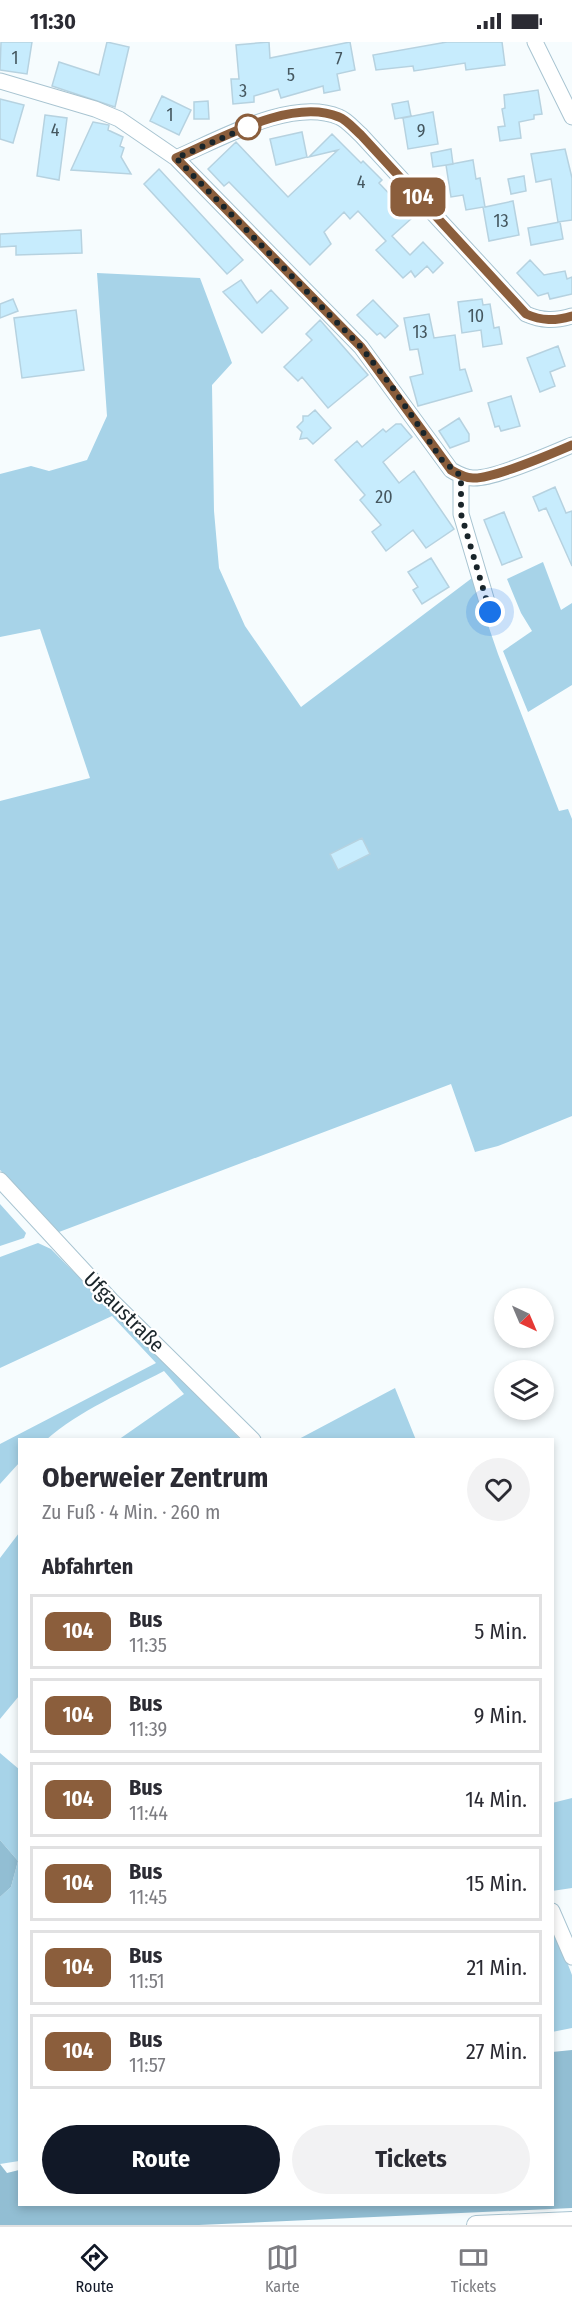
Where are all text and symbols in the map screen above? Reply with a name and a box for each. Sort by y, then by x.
text: 11:30 [30,8,76,35]
house number: 1 [11,47,19,69]
house number: 7 [335,48,343,70]
house number: 5 [287,64,295,86]
house number: 3 [239,80,247,102]
house number: 1 [166,104,174,126]
unlabelled marker [235,114,261,140]
house number: 4 [51,119,60,141]
house number: 9 [417,120,425,142]
house number: 4 [357,171,366,193]
line badge: 104 [384,178,452,216]
text: 104 [402,184,434,210]
house number: 13 [493,210,509,232]
house number: 10 [468,305,484,327]
house number: 13 [412,321,428,343]
house number: 20 [375,486,393,508]
your location [475,597,505,627]
street label: Ufgaustraße [78,1266,170,1358]
north arrow [494,1288,554,1348]
map controls [494,1288,554,1420]
button: layers [494,1360,554,1420]
button: heart [467,1458,530,1521]
text: Oberweier Zentrum [42,1461,268,1494]
text: Zu Fuß · 4 Min. · 260 m [42,1500,220,1524]
text: Abfahrten [42,1553,133,1580]
text: Bus [129,1606,162,1633]
text: 104 [62,1618,94,1644]
text: 5 Min. [474,1618,527,1645]
text: 11:35 [129,1633,167,1657]
text: Bus [129,1690,162,1717]
text: 104 [62,1702,94,1728]
text: 9 Min. [474,1702,527,1729]
text: 11:39 [129,1717,167,1741]
text: Bus [129,1774,162,1801]
text: 104 [62,1786,94,1812]
text: 14 Min. [465,1786,527,1813]
text: 11:44 [129,1801,168,1825]
text: Bus [129,1858,162,1885]
text: 104 [62,1870,94,1896]
text: 15 Min. [466,1870,527,1897]
text: 11:45 [129,1885,167,1909]
text: Bus [129,1942,162,1969]
text: 104 [62,1954,94,1980]
text: 21 Min. [467,1954,527,1981]
text: 11:51 [129,1969,165,1993]
text: Bus [129,2026,162,2053]
text: 104 [62,2038,94,2064]
text: 27 Min. [466,2038,527,2065]
text: 11:57 [129,2053,166,2077]
button: Route [42,2125,280,2194]
button: Tickets [292,2125,530,2194]
tab: Route [76,2241,114,2296]
tab: Karte [265,2241,300,2296]
tab: Tickets [451,2241,496,2296]

